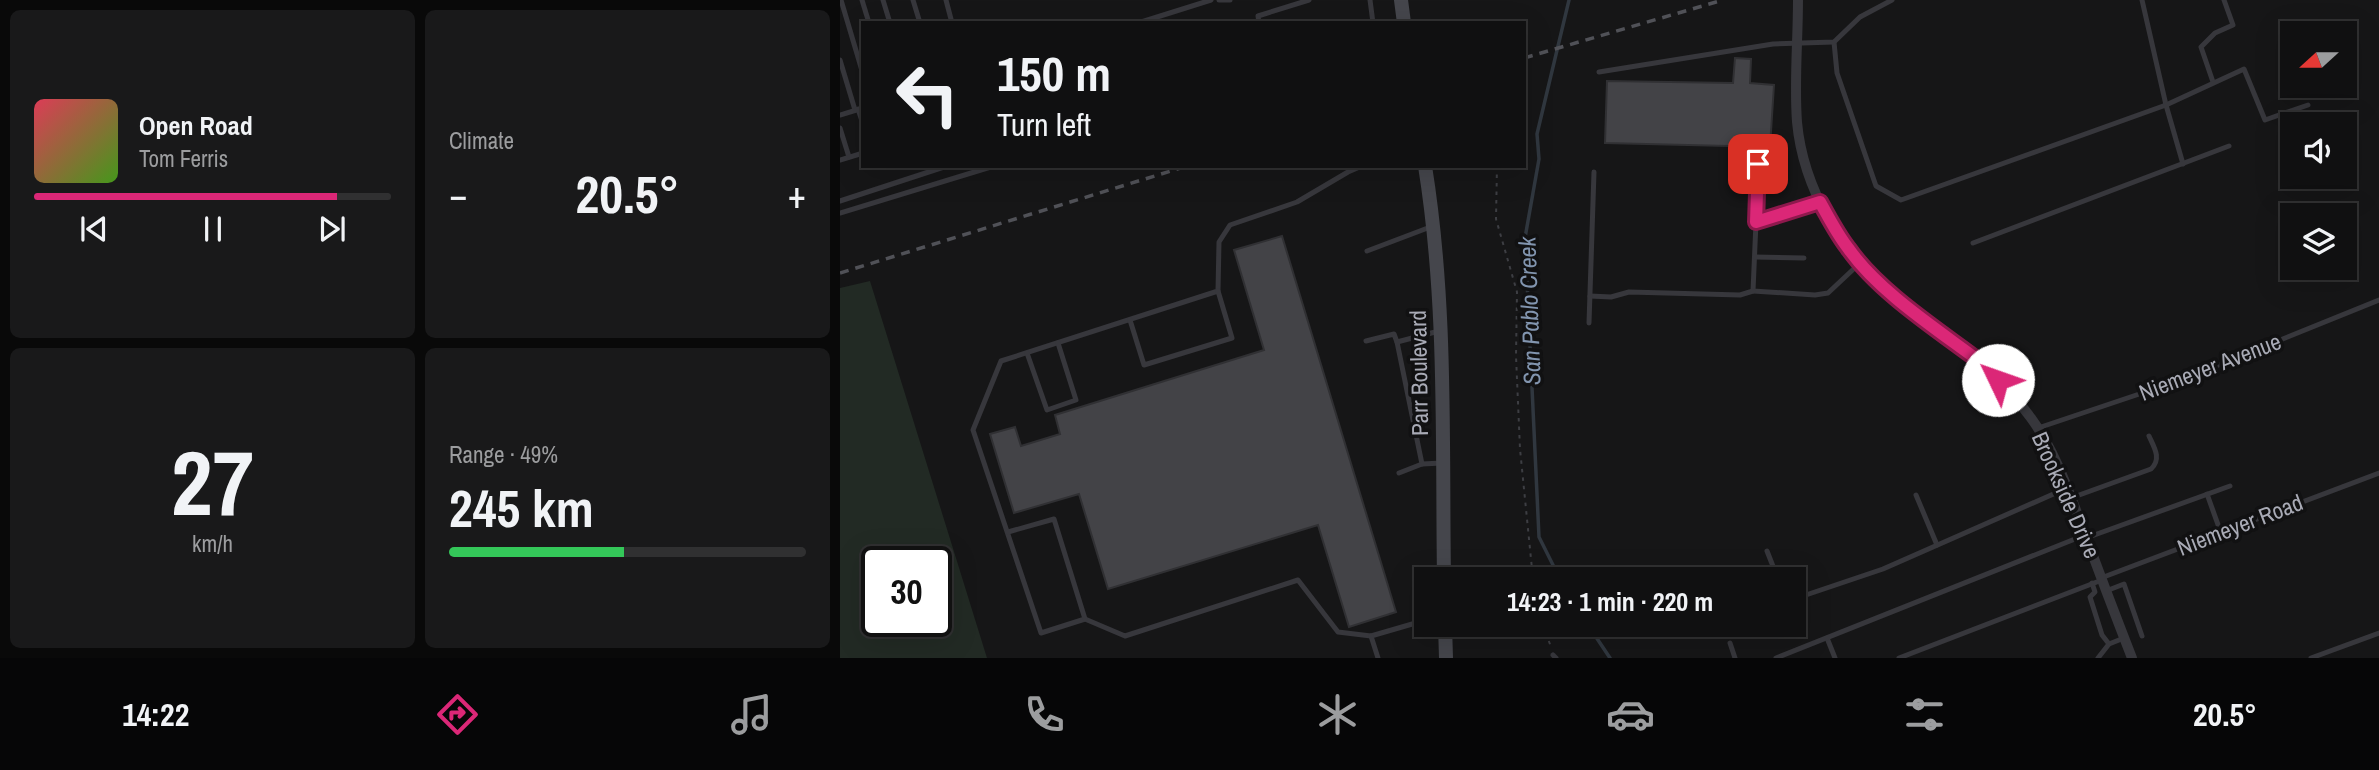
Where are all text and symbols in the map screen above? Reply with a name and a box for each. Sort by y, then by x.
north arrow [2280,21,2357,98]
map controls [2280,21,2357,280]
text: 150 m [997,40,1111,106]
icon: left [882,49,973,140]
text: Turn left [997,103,1091,146]
text: Open Road [139,108,253,143]
button: sound [2280,112,2357,189]
text: Climate [449,125,514,156]
pin [1728,134,1788,194]
text: Tom Ferris [139,143,228,174]
icon: arrive [1739,145,1777,183]
text: 20.5° [576,159,679,229]
text: − [449,169,467,220]
text: + [788,169,806,220]
button: layers [2280,203,2357,280]
icon: previous [75,210,113,248]
icon: pause [194,210,232,248]
icon: next [313,210,351,248]
water label: San Pablo Creek [1510,235,1548,386]
street label: Parr Boulevard [1402,310,1435,436]
street label: Niemeyer Avenue [2134,325,2285,408]
position arrow [1961,343,2035,417]
text: 27 [171,421,254,543]
street label: Brookside Drive [2025,427,2108,563]
text: Range · 49% [449,439,558,470]
text: 245 km [449,473,594,543]
street label: Niemeyer Road [2173,486,2307,563]
text: km/h [192,528,233,559]
speed limit sign: 30 [861,546,952,637]
text: 14:23 · 1 min · 220 m [1507,584,1713,619]
icon: directions [433,690,482,739]
icon: music [727,690,776,739]
icon: phone [1020,690,1069,739]
icon: climate [1313,690,1362,739]
icon: car [1606,690,1655,739]
icon: filters [1900,690,1949,739]
text: 14:22 [122,693,189,736]
text: 20.5° [2193,693,2257,736]

